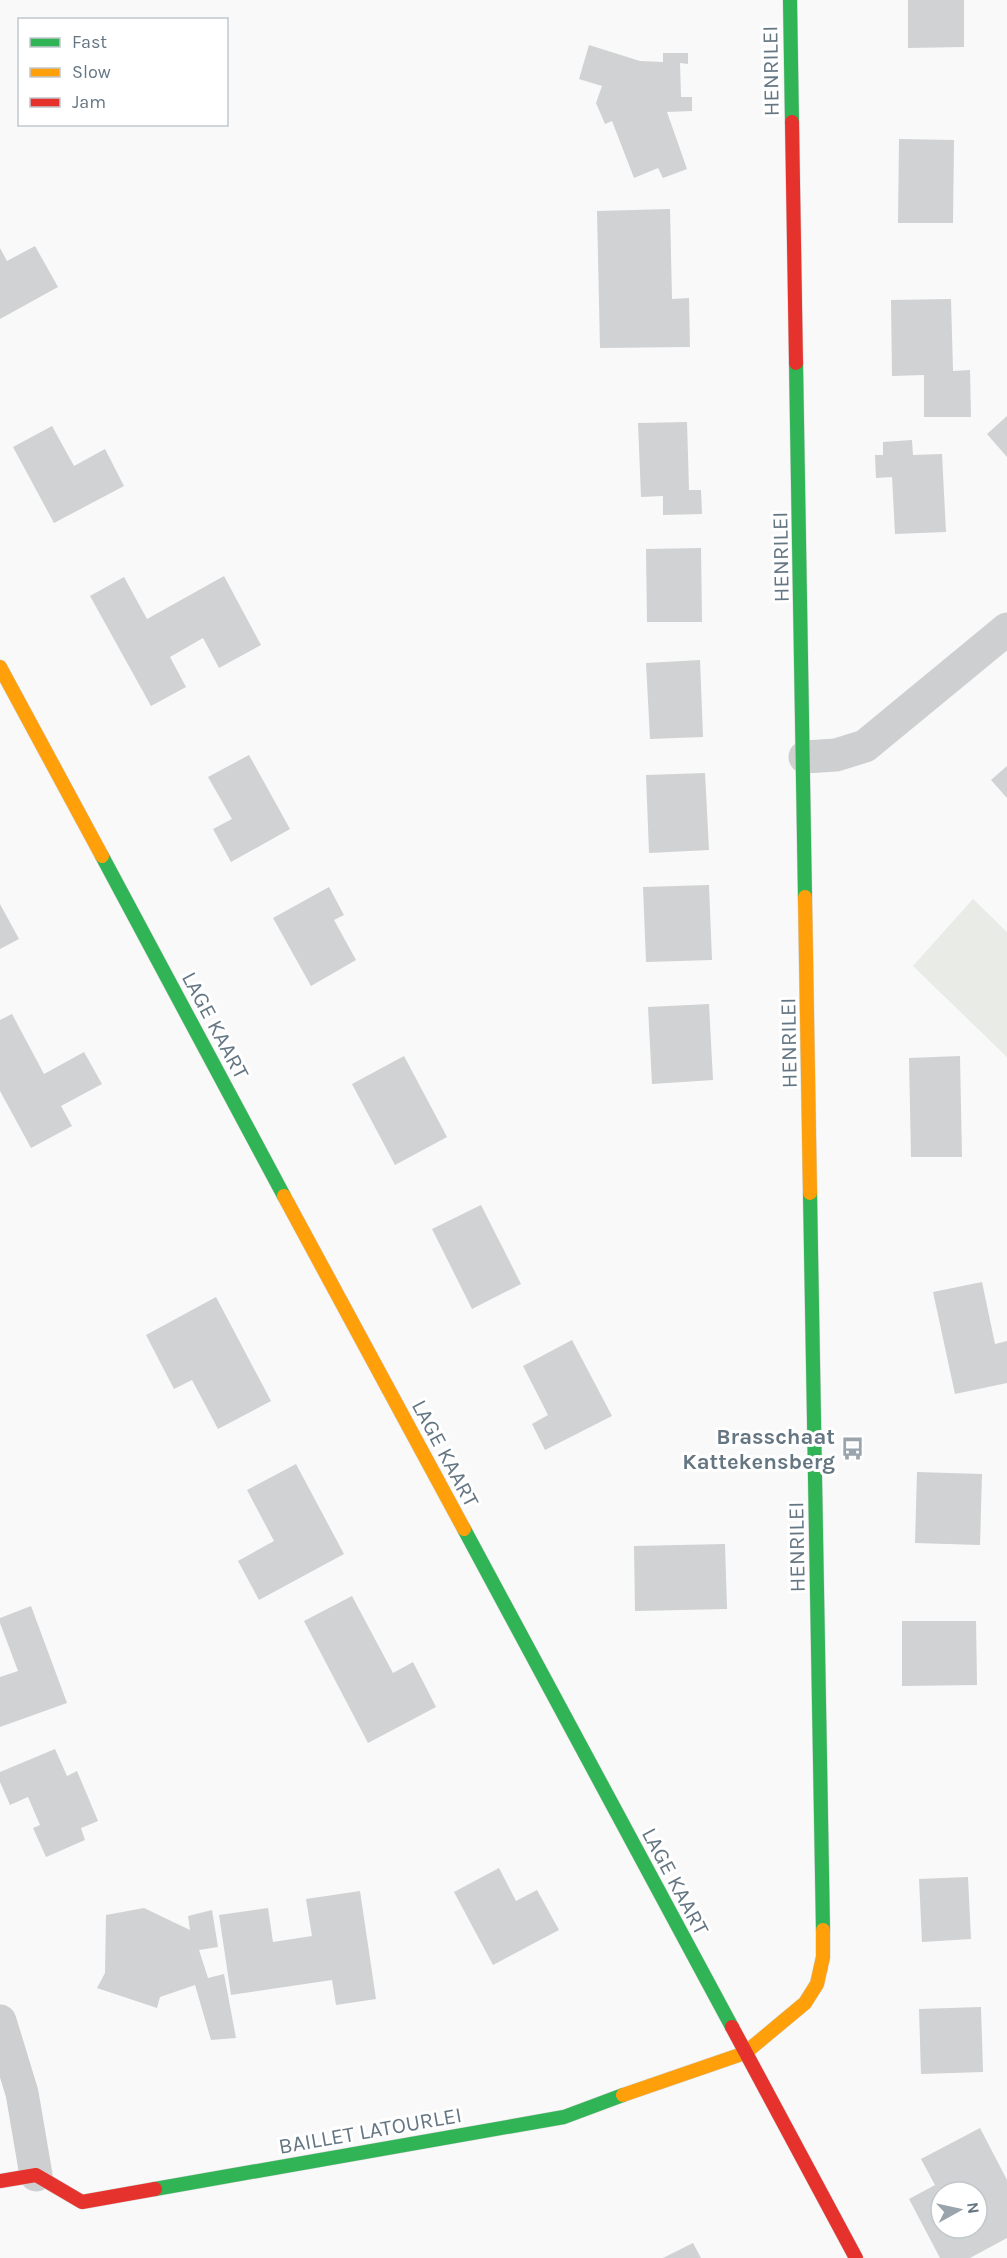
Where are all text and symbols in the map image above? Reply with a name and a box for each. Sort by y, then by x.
legend [18,18,228,126]
street label: HENRILEI [757,25,785,116]
text: Fast [72,31,107,53]
text: Slow [72,61,111,83]
text: Jam [72,91,106,113]
street label: HENRILEI [767,511,795,602]
street label: LAGE KAART [176,967,254,1084]
street label: HENRILEI [775,997,803,1088]
street label: LAGE KAART [406,1395,484,1512]
place label: Brasschaat Kattekensberg [682,1424,835,1475]
bus stop icon: Brasschaat Kattekensberg [840,1436,866,1462]
street label: HENRILEI [783,1501,811,1592]
street label: LAGE KAART [636,1823,714,1940]
street label: BAILLET LATOURLEI [277,2102,464,2160]
north arrow [929,2180,989,2240]
text: N [963,2201,984,2215]

